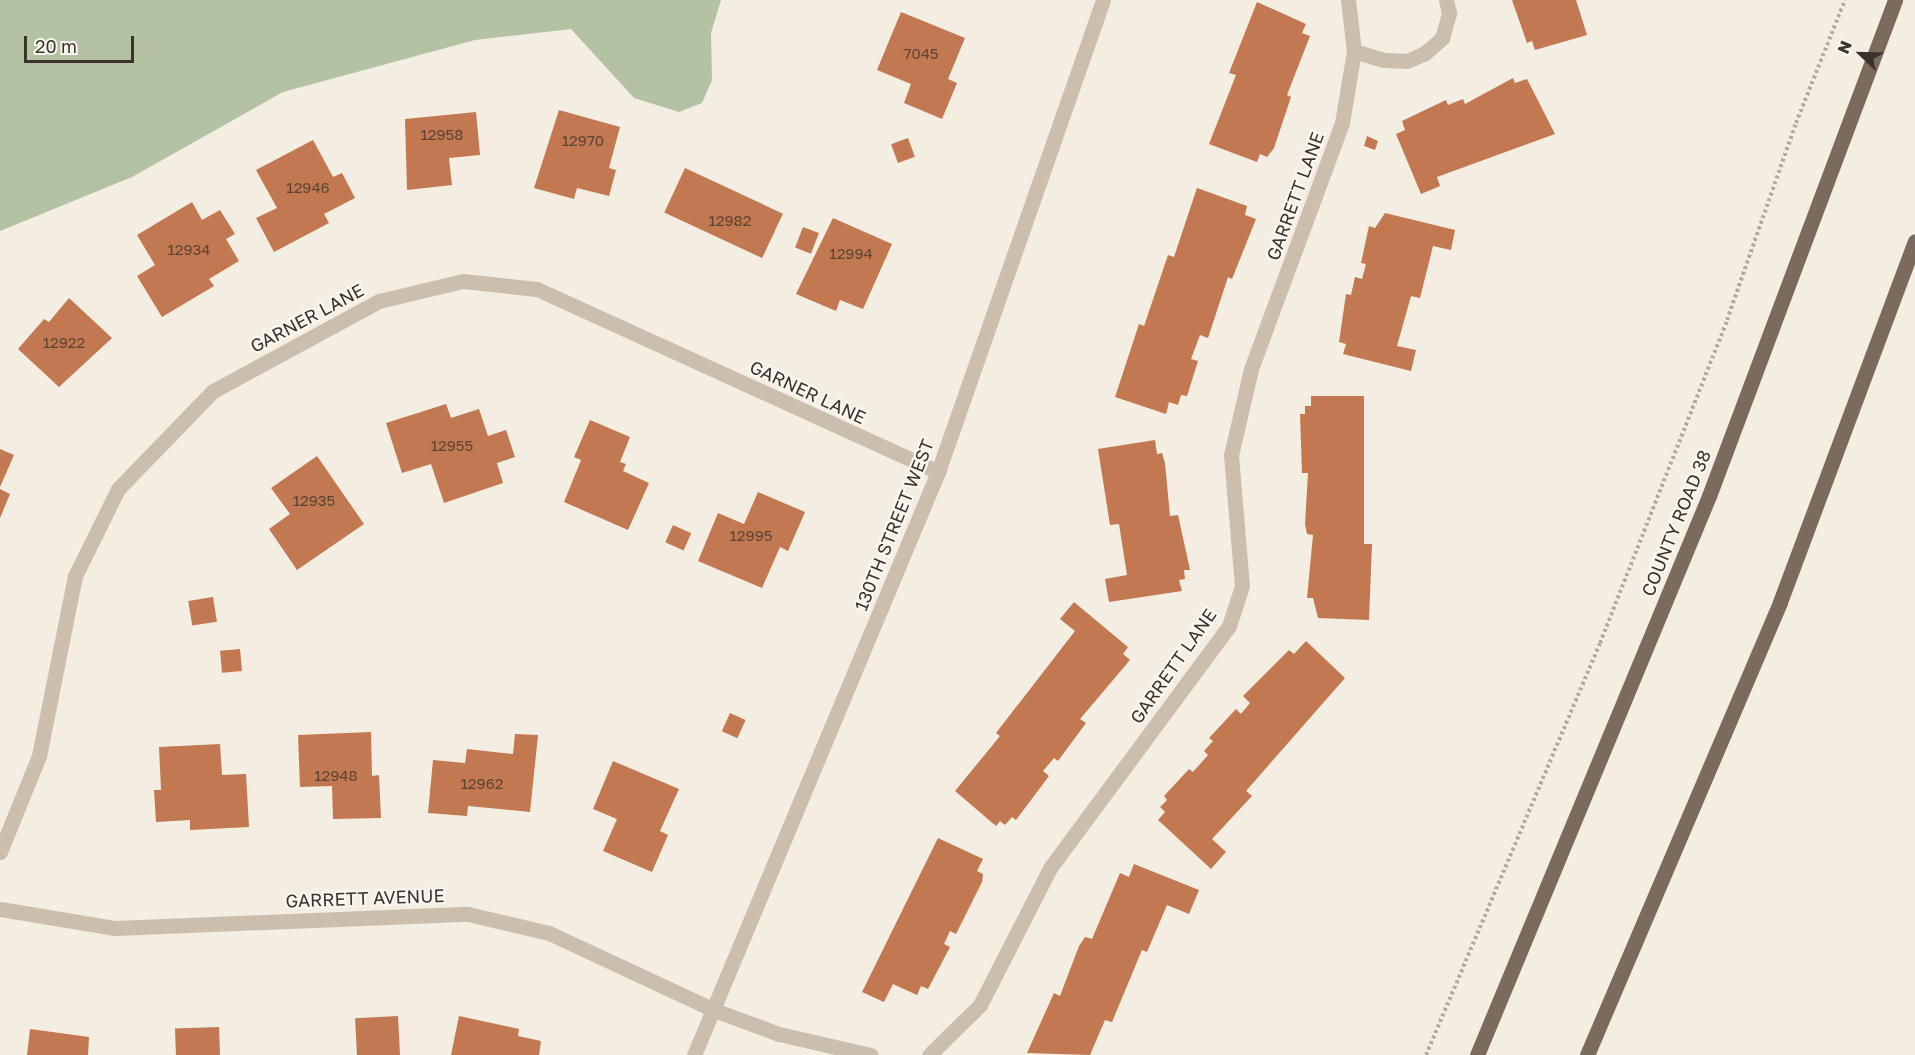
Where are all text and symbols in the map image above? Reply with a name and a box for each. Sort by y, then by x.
scale bar [27,24,136,62]
north arrow [1831,24,1891,84]
text: 20 m [35,35,77,57]
text: N [1833,37,1856,56]
house number: 7045 [903,45,939,63]
house number: 12958 [421,126,463,144]
street label: GARRETT LANE [1262,129,1328,263]
house number: 12970 [562,132,604,150]
house number: 12946 [286,179,330,197]
house number: 12982 [709,212,751,230]
house number: 12934 [168,241,210,259]
house number: 12994 [829,245,873,263]
street label: GARNER LANE [247,279,367,357]
house number: 12922 [43,334,85,352]
street label: GARNER LANE [747,356,869,428]
street label: 130TH STREET WEST [850,436,938,614]
house number: 12955 [431,437,473,455]
street label: COUNTY ROAD 38 [1637,447,1715,599]
house number: 12935 [293,492,335,510]
house number: 12995 [730,527,772,545]
street label: GARRETT LANE [1125,604,1221,728]
house number: 12948 [314,767,358,785]
house number: 12962 [461,775,503,793]
street label: GARRETT AVENUE [285,884,445,912]

